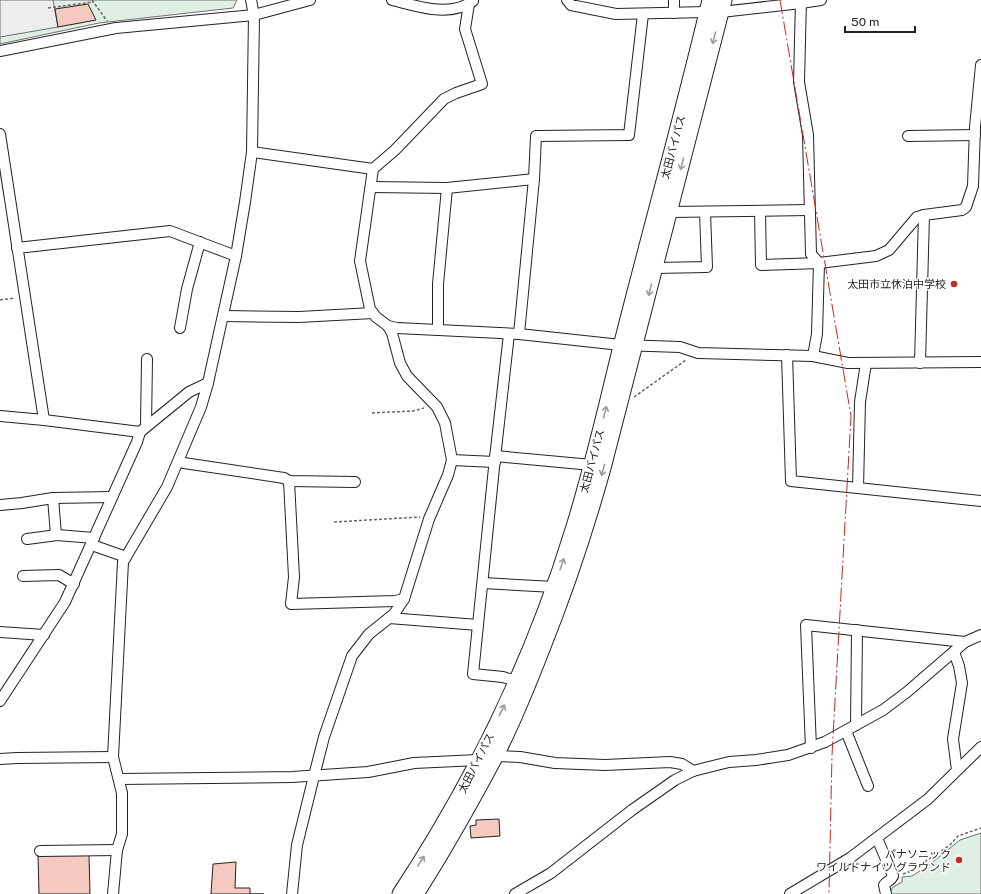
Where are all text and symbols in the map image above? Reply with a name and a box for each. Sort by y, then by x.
scale bar [845,8,915,34]
text: 50 m [851,15,879,29]
one-way arrow [710,31,717,44]
street label: 太田バイパス [659,114,687,180]
one-way arrow [677,157,685,170]
place label: 太田市立休泊中学校 [847,278,946,290]
marker: 太田市立休泊中学校 [949,279,959,289]
one-way arrow [645,283,653,296]
one-way arrow [601,406,609,419]
street label: 太田バイパス [578,428,606,494]
one-way arrow [599,463,606,476]
one-way arrow [558,558,566,570]
one-way arrow [499,704,506,716]
street label: 太田バイパス [456,731,496,795]
place label: パナソニック ワイルドナイツ グラウンド [816,848,951,873]
marker: パナソニック ワイルドナイツ グラウンド [954,855,964,865]
one-way arrow [417,856,425,867]

